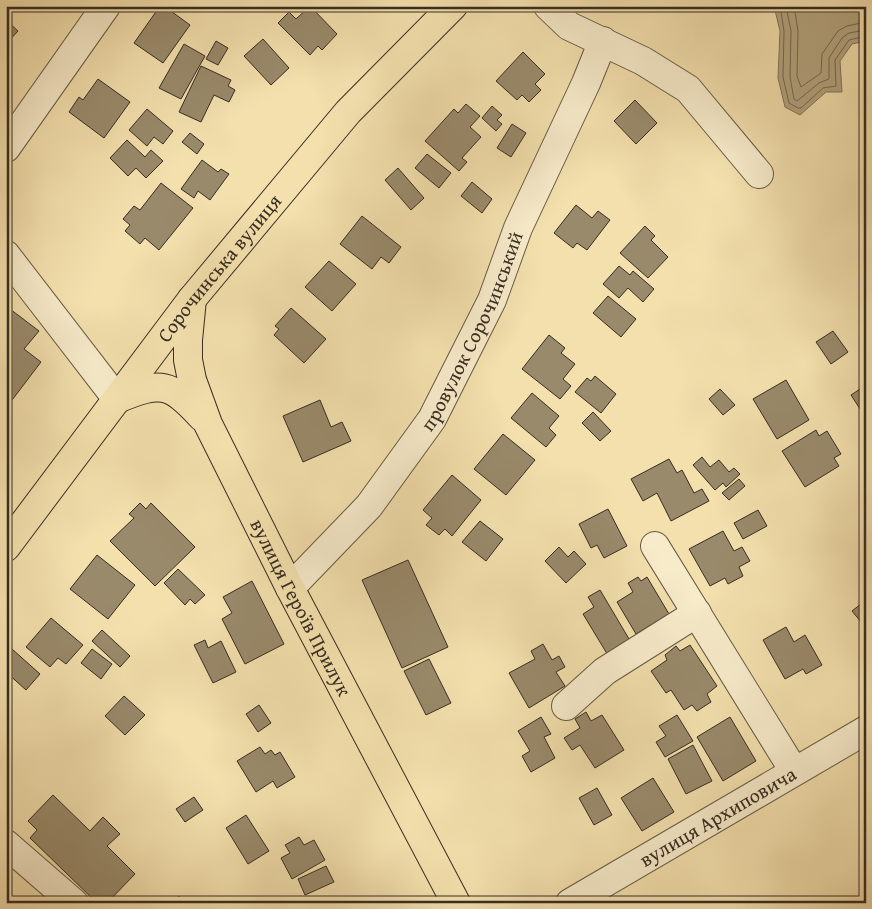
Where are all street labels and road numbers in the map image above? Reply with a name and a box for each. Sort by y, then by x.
street label: Сорочинська вулиця [150,187,288,348]
street label: провулок Сорочинський [413,227,530,437]
street label: вулиця Героїв Прилук [243,513,360,702]
street label: вулиця Архиповича [634,759,802,874]

